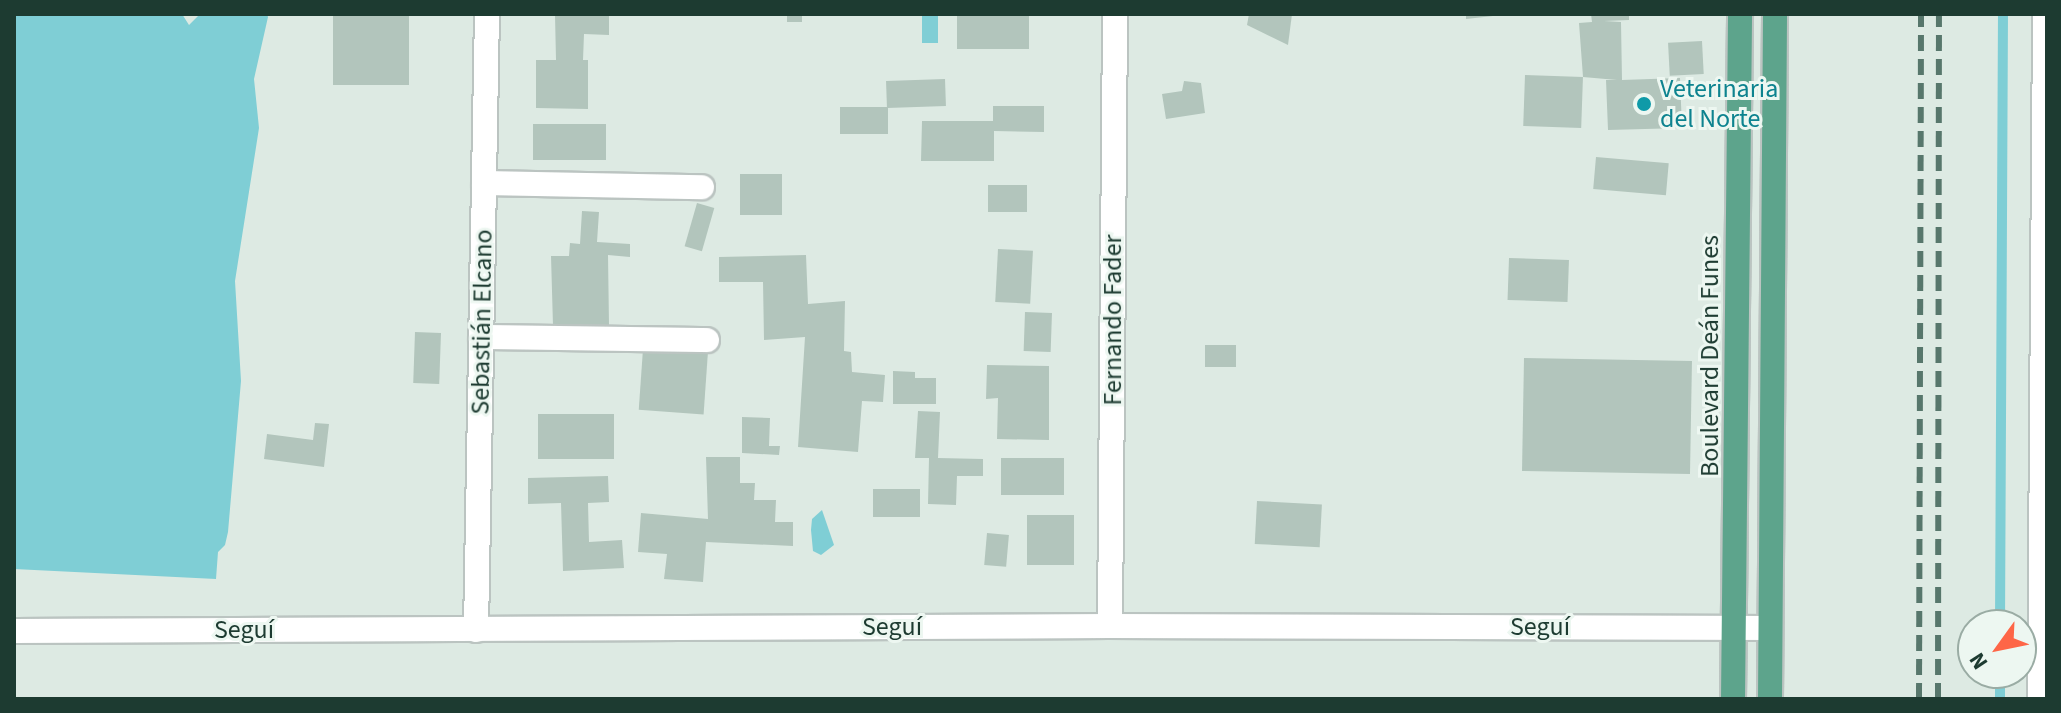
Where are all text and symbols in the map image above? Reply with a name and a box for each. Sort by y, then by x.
place label: Veterinaria del Norte [1660,73,1778,134]
marker: Veterinaria del Norte [1635,95,1653,113]
street label: Sebastián Elcano [465,229,499,415]
street label: Fernando Fader [1097,234,1129,406]
street label: Boulevard Deán Funes [1694,235,1726,477]
north arrow [1957,609,2037,689]
street label: Seguí [862,611,922,643]
street label: Seguí [1510,611,1570,643]
street label: Seguí [214,614,274,646]
text: N [1961,646,1996,676]

